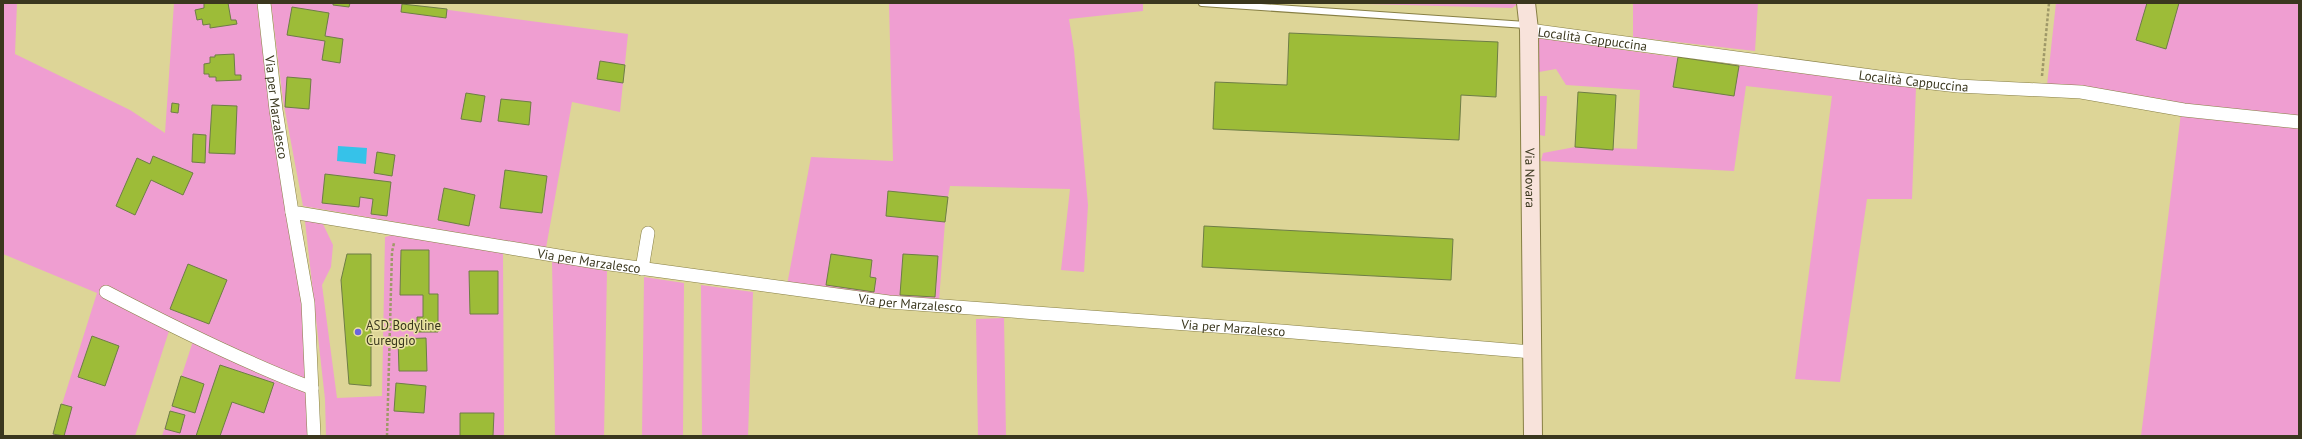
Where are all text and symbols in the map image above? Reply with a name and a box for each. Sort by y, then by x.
street label: Località Cappuccina [1537,23,1648,54]
street label: Via per Marzalesco [261,54,292,160]
street label: Località Cappuccina [1858,66,1969,95]
street label: Via Novara [1522,147,1539,208]
street label: Via per Marzalesco [535,244,642,277]
street label: Via per Marzalesco [856,289,963,316]
street label: Via per Marzalesco [1180,315,1286,340]
place label: ASD Bodyline Cureggio [366,317,441,349]
marker: ASD Bodyline Cureggio [353,327,363,337]

